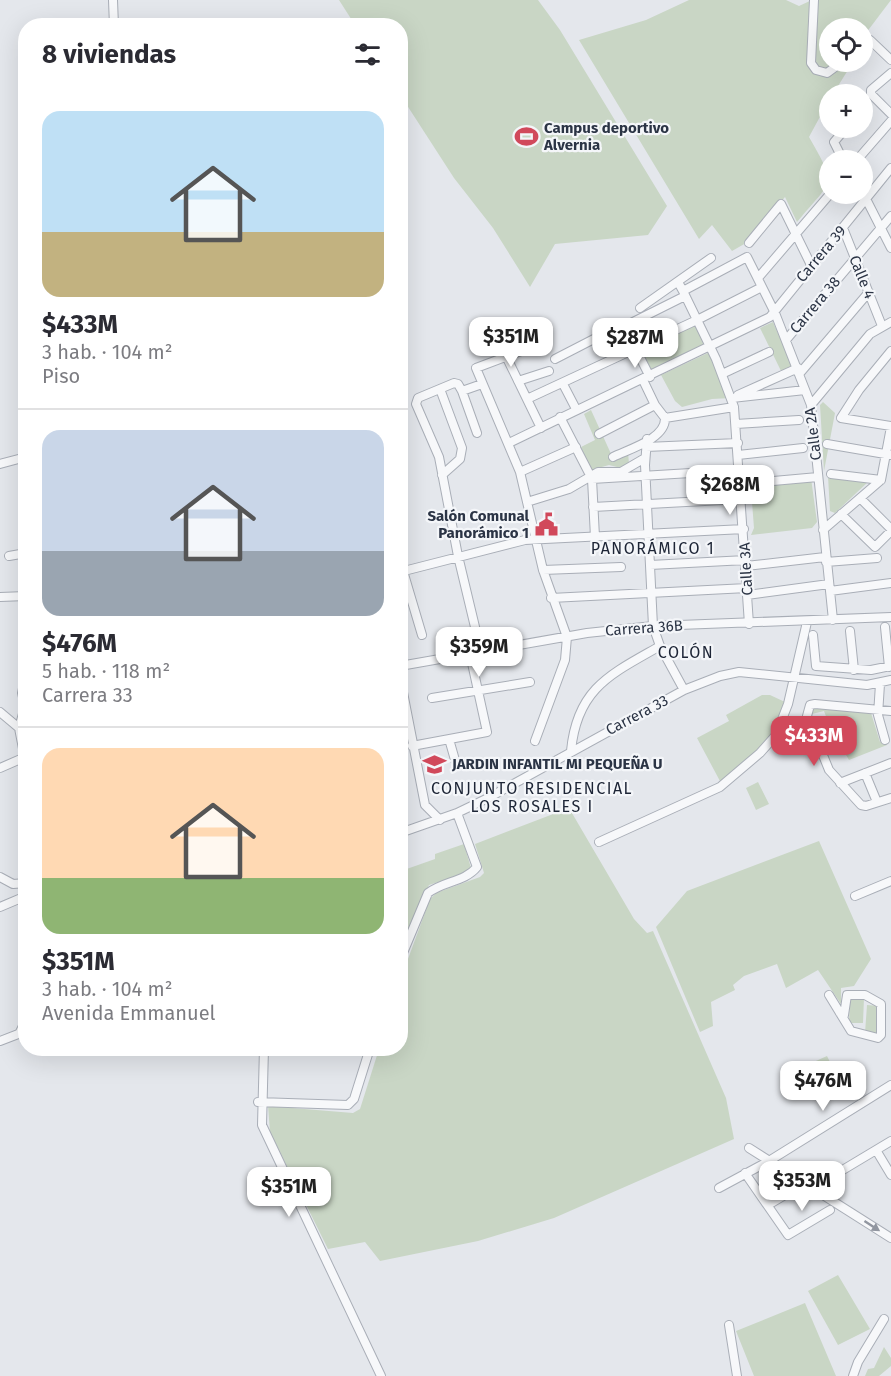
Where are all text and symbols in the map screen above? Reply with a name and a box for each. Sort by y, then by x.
map controls [819,18,873,204]
button: locate [819,18,873,72]
icon: filters [351,38,384,71]
text: 8 viviendas [42,39,176,70]
button: + [819,84,873,138]
place label: Campus deportivo Alvernia [543,119,669,154]
sports icon: Campus deportivo Alvernia [513,124,539,150]
icon: home [159,150,267,258]
button: − [819,150,873,204]
street label: Carrera 39 [792,222,850,286]
street label: Calle 4 [845,253,879,301]
street label: Carrera 38 [786,273,844,337]
text: $433M [42,309,118,340]
pin: $351M [469,317,553,368]
pin: $287M [593,318,677,369]
text: $351M [483,324,539,348]
text: $287M [606,325,664,349]
text: 3 hab. · 104 m² [42,340,173,364]
text: Piso [42,364,80,388]
street label: Calle 2A [801,406,825,461]
pin: $268M [688,465,772,516]
icon: home [159,469,267,577]
text: $268M [700,472,760,496]
place label: Salón Comunal Panorámico 1 [427,507,530,542]
public building icon: Salón Comunal Panorámico 1 [534,512,560,538]
district label: PANORÁMICO 1 [591,538,715,558]
street label: Calle 3A [736,542,756,596]
street label: Carrera 36B [605,616,683,640]
pin: $359M [437,627,521,678]
text: $476M [42,628,117,659]
text: $359M [450,634,508,658]
district label: COLÓN [658,642,714,662]
text: 5 hab. · 118 m² [42,659,170,683]
text: Carrera 33 [42,683,133,707]
street label: Carrera 33 [603,691,671,739]
pin: $433M [772,716,856,767]
text: $433M [785,723,843,747]
school or university icon: JARDIN INFANTIL MI PEQUEÑA U [421,751,447,777]
place label: JARDIN INFANTIL MI PEQUEÑA U [451,755,663,773]
district label: CONJUNTO RESIDENCIAL LOS ROSALES I [431,779,633,816]
icon: home [159,787,267,895]
text: $351M [42,946,115,977]
text: 3 hab. · 104 m² [42,977,173,1001]
text: Avenida Emmanuel [42,1001,215,1025]
pin: $476M [781,1061,865,1112]
text: $476M [794,1068,852,1092]
pin: $353M [760,1161,844,1212]
pin: $351M [247,1167,331,1218]
text: $353M [773,1168,831,1192]
text: $351M [261,1174,317,1198]
one-way arrow [864,1220,881,1231]

